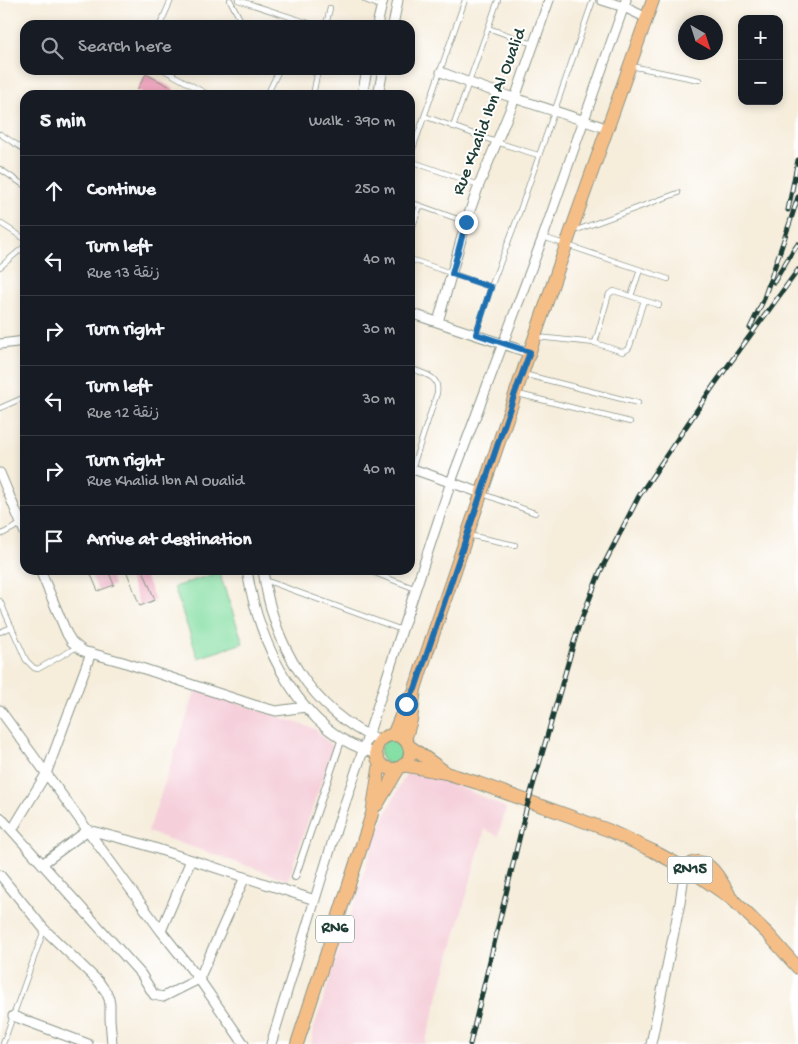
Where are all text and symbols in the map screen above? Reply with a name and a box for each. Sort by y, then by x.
north arrow [678,15,723,60]
map controls [738,15,783,105]
button: + [738,15,783,60]
search box [20,20,415,75]
street label: Rue Khalid Ibn Al Oualid [449,24,532,198]
icon: search [38,34,66,62]
text: Search here [78,36,172,59]
button: − [738,60,783,105]
text: 5 min [40,110,85,135]
text: Walk · 390 m [309,113,395,132]
icon: ahead [40,177,68,205]
text: Continue [87,179,156,202]
text: 250 m [355,181,395,200]
route end [455,211,478,234]
text: Turn left [87,236,151,259]
icon: left [40,247,68,275]
text: 40 m [363,251,395,270]
text: Rue 13 زنقة [87,265,160,284]
icon: right [40,317,68,345]
text: Turn right [87,319,163,342]
text: 30 m [362,321,395,340]
text: Turn left [87,376,151,399]
icon: left [40,387,68,415]
text: 30 m [362,391,395,410]
text: Rue 12 زنقة [87,405,159,424]
text: Turn right [87,450,163,473]
icon: right [40,457,68,485]
text: 40 m [363,461,395,480]
text: Rue Khalid Ibn Al Oualid [87,473,244,492]
icon: arrive [40,527,68,555]
text: Arrive at destination [87,529,251,552]
route start [395,693,418,716]
road number: RN15 [668,856,712,884]
road number: RN6 [316,916,354,942]

